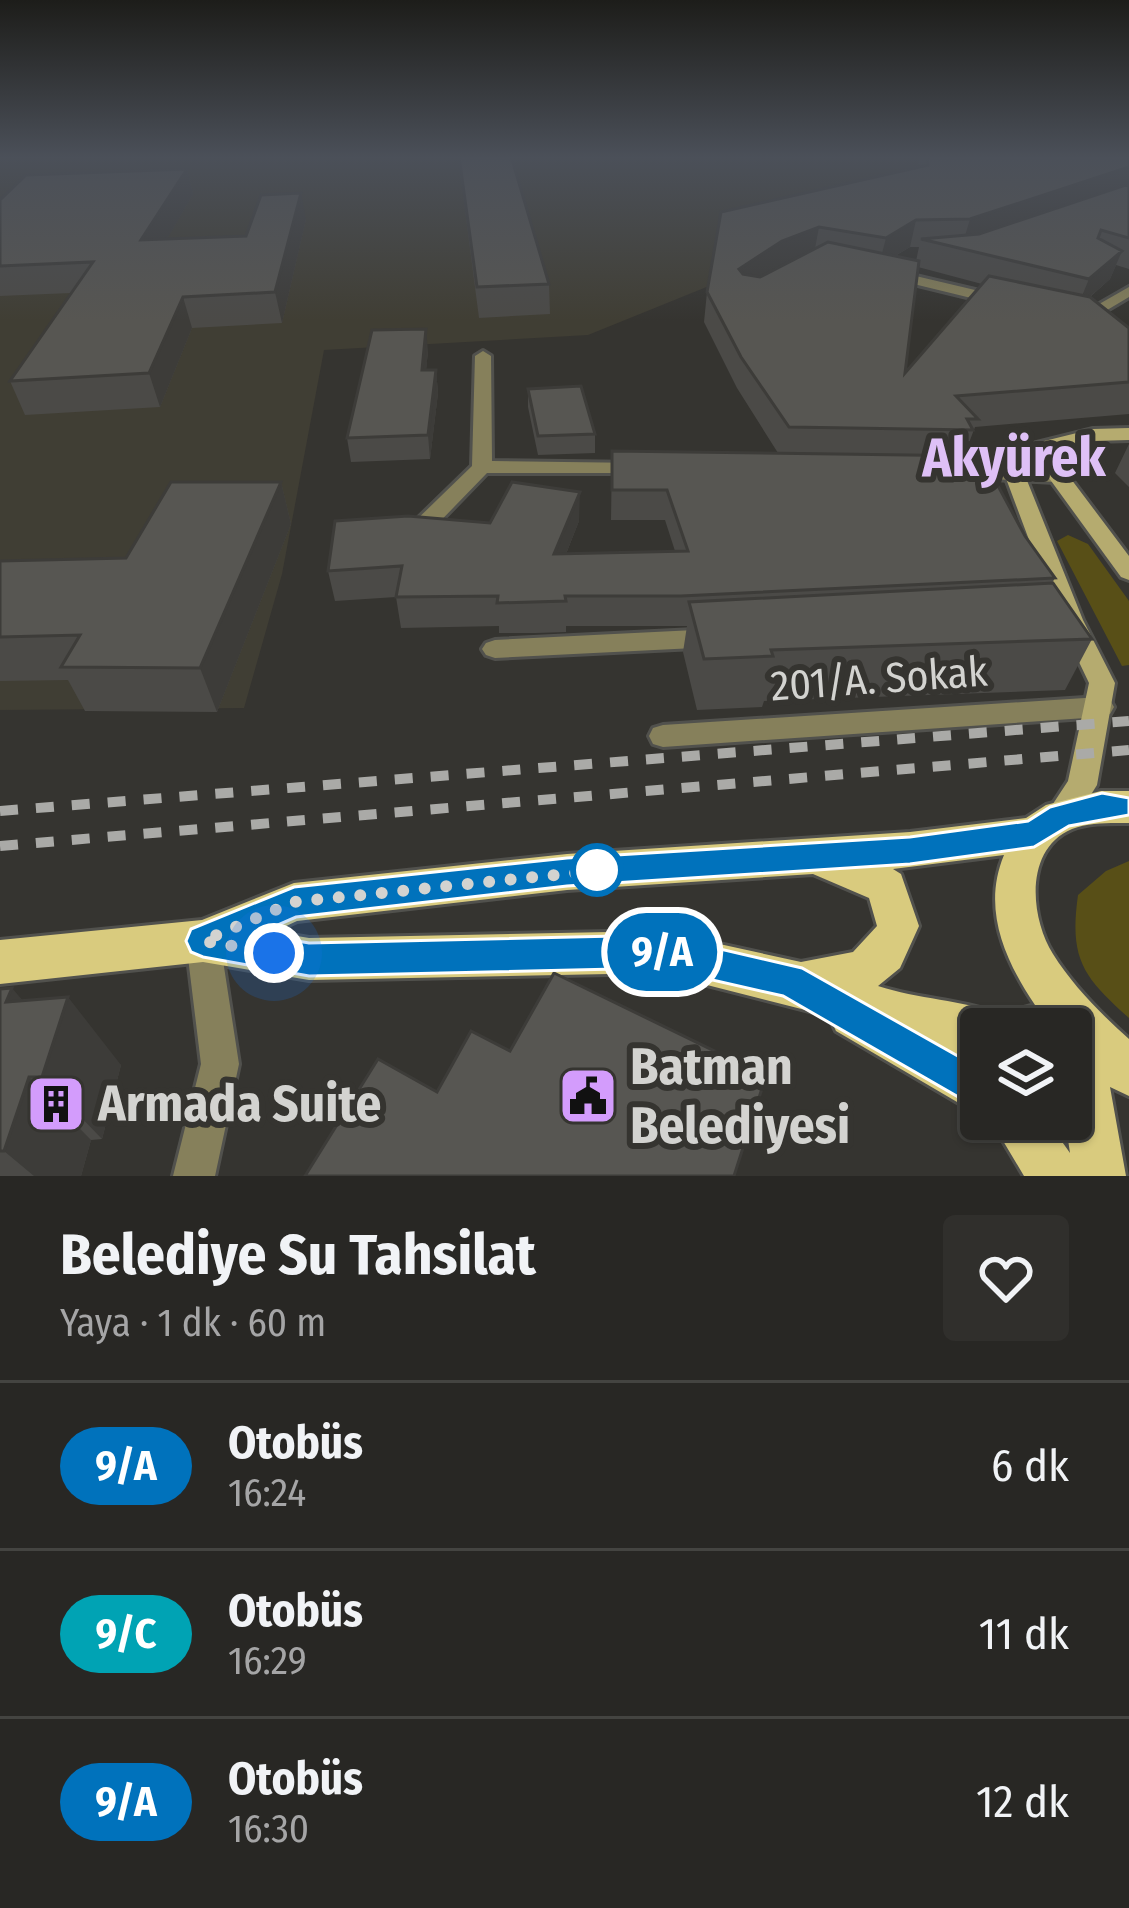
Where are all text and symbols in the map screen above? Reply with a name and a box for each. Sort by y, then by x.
district label: Akyürek [921,426,1106,490]
street label: 201/A. Sokak [769,646,989,712]
unlabelled marker [572,845,622,895]
line badge: 9/A [593,913,731,991]
your location [244,923,304,983]
text: 9/A [631,927,693,977]
map controls [960,1008,1092,1140]
button: layers [960,1008,1092,1140]
place label: Batman Belediyesi [630,1036,850,1157]
public building icon: Batman Belediyesi [557,1065,619,1127]
building icon: Armada Suite [25,1073,87,1135]
place label: Armada Suite [97,1073,381,1135]
button: heart [943,1215,1069,1341]
text: Belediye Su Tahsilat [60,1221,536,1289]
text: Yaya · 1 dk · 60 m [60,1300,326,1346]
text: Otobüs [228,1416,363,1470]
text: 6 dk [991,1439,1069,1493]
text: 9/A [95,1441,157,1491]
text: 16:24 [228,1470,306,1516]
text: Otobüs [228,1584,363,1638]
text: 11 dk [979,1607,1069,1661]
text: 9/C [96,1609,156,1659]
text: 16:29 [228,1638,307,1684]
text: Otobüs [228,1752,363,1806]
text: 12 dk [976,1775,1069,1829]
text: 9/A [95,1777,157,1827]
text: 16:30 [228,1806,309,1852]

